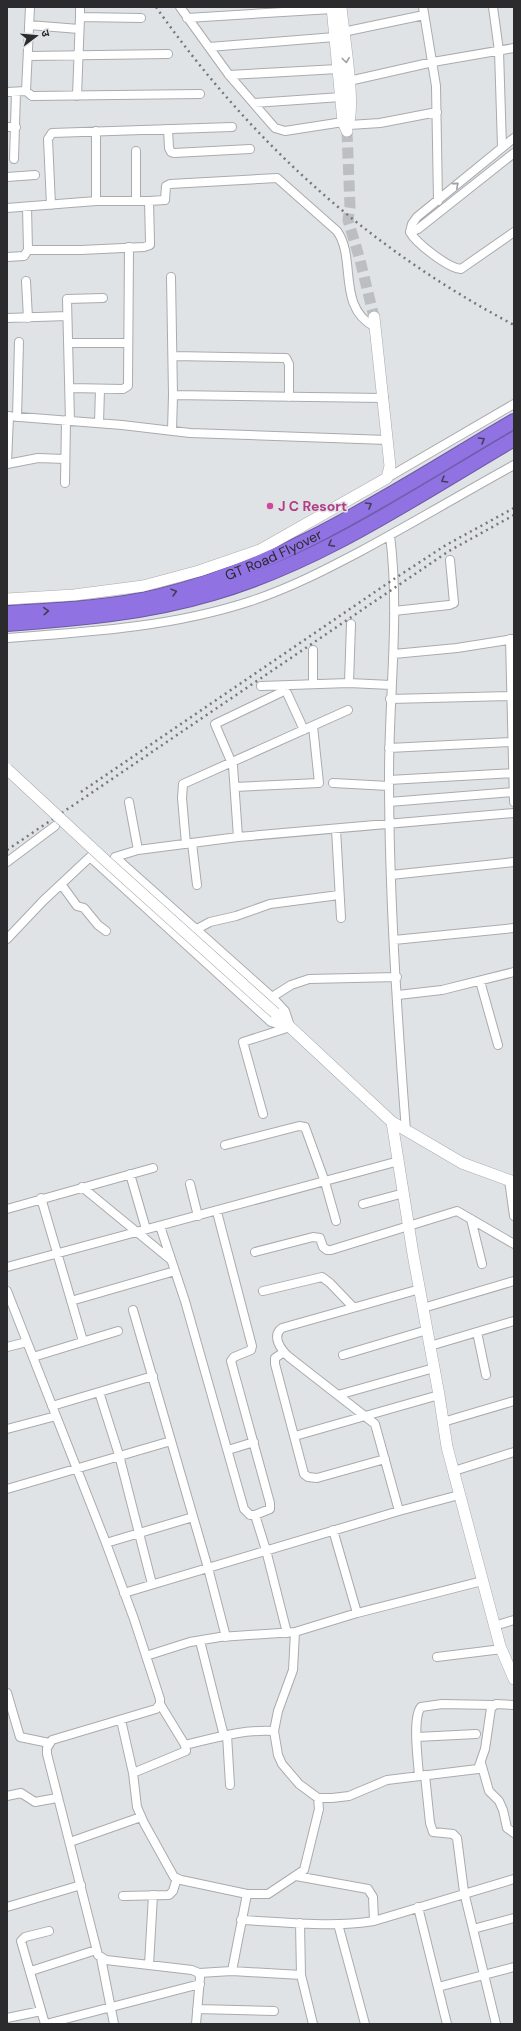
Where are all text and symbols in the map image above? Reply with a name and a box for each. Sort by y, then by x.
north arrow [16,16,56,56]
text: उ [38,28,53,39]
one-way arrow [341,57,350,63]
one-way arrow [452,183,459,190]
one-way arrow [477,438,485,445]
one-way arrow [441,475,448,482]
place label: J C Resort [278,497,347,515]
marker: J C Resort [265,501,275,511]
one-way arrow [365,503,372,510]
street label: GT Road Flyover [222,525,325,584]
one-way arrow [328,540,335,547]
one-way arrow [171,588,178,597]
one-way arrow [43,606,49,615]

